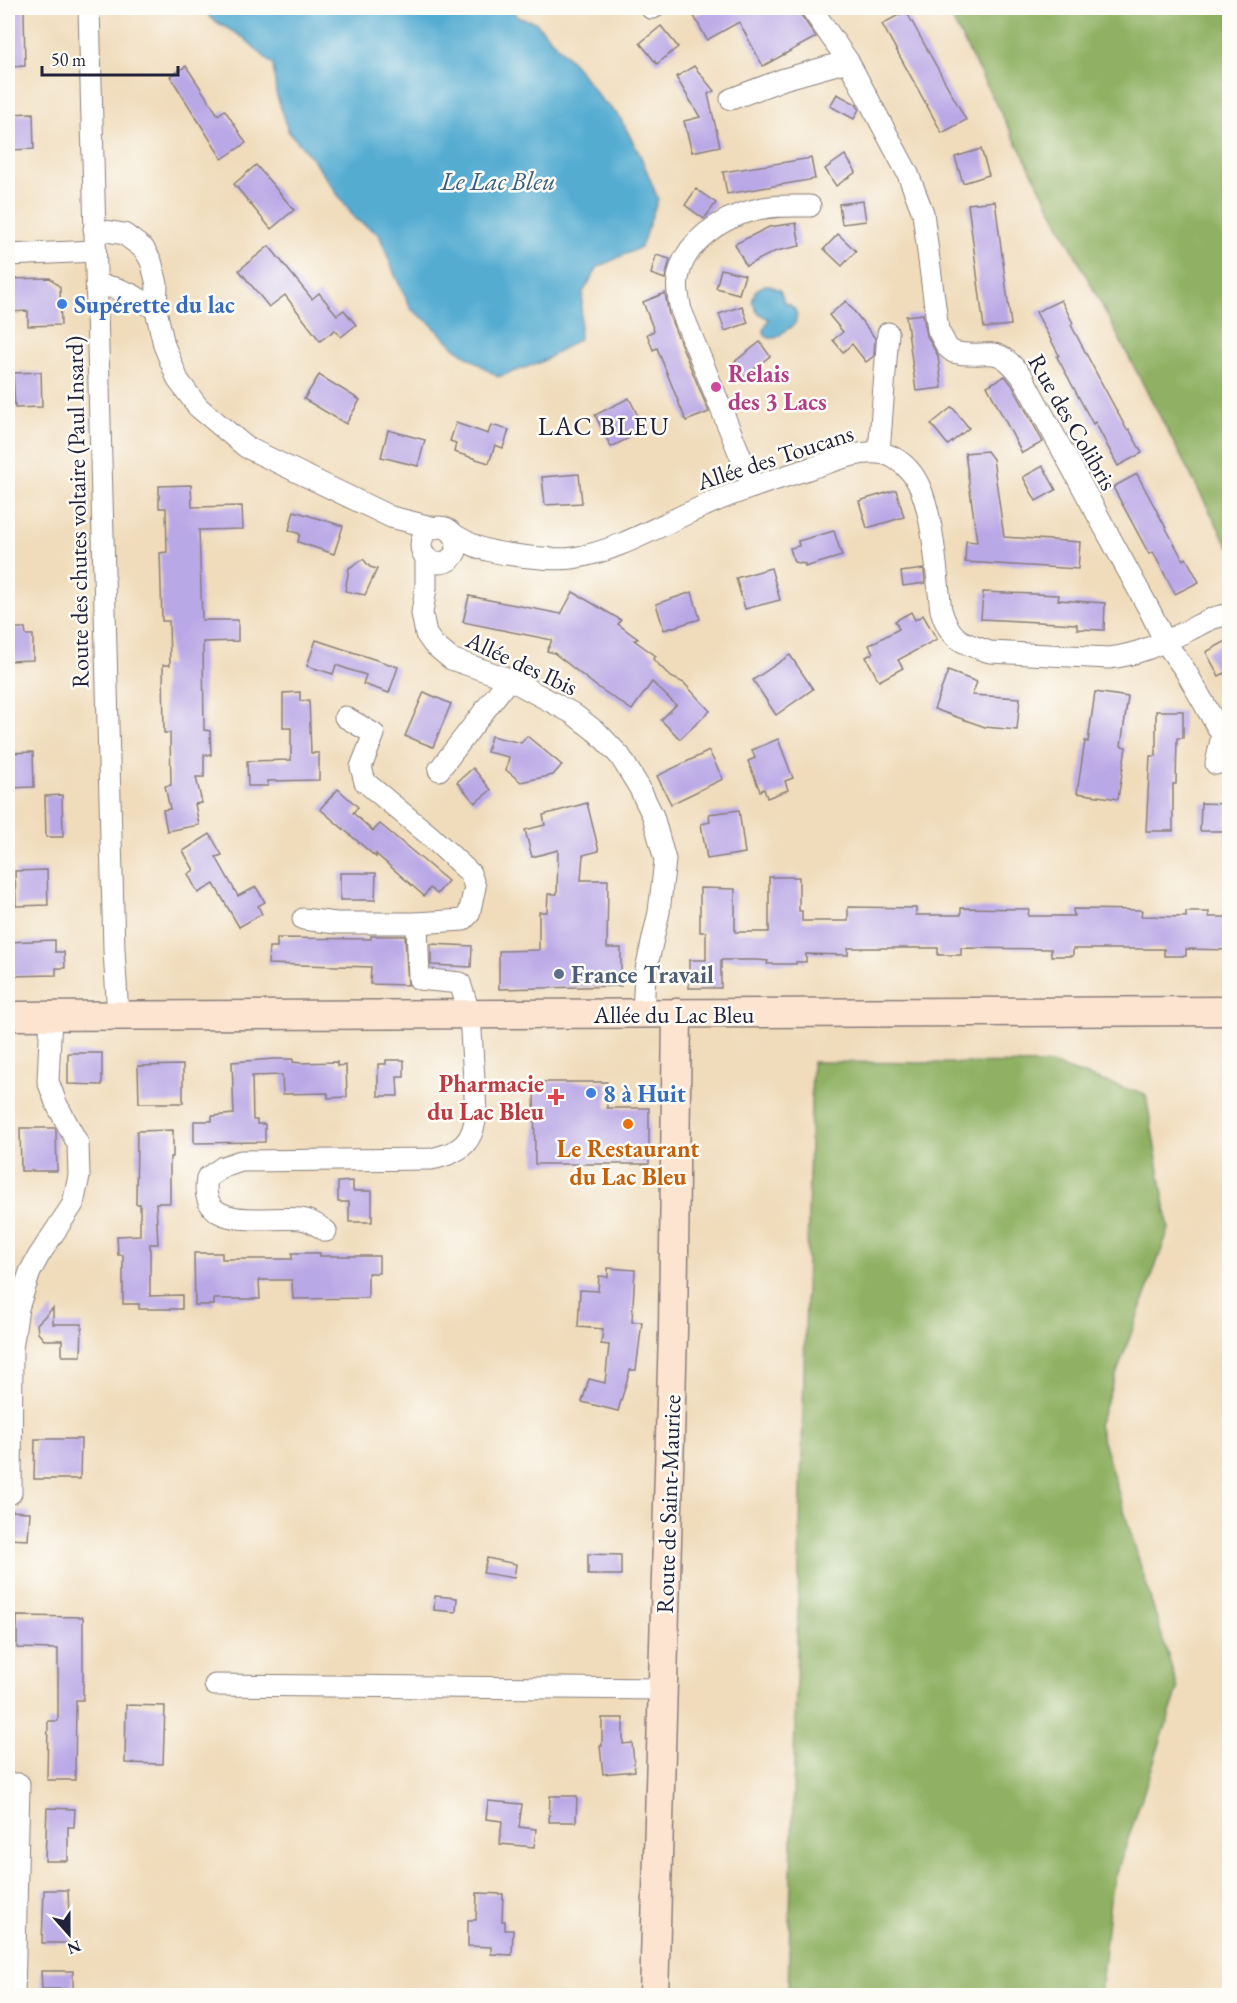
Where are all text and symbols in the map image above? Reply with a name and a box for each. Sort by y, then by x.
scale bar [42,39,178,77]
text: 50 m [51,48,86,71]
water label: Le Lac Bleu [440,164,555,198]
place label: Supérette du lac [74,289,235,320]
marker: Supérette du lac [55,297,69,311]
street label: Route des chutes voltaire (Paul Insard) [58,336,96,688]
street label: Rue des Colibris [1022,348,1124,496]
place label: Relais des 3 Lacs [728,358,827,417]
marker: Relais des 3 Lacs [709,380,723,394]
district label: LAC BLEU [538,409,670,443]
street label: Allée des Toucans [692,417,857,497]
street label: Allée des Ibis [460,623,583,702]
place label: France Travail [571,959,714,990]
marker: France Travail [552,967,566,981]
street label: Allée du Lac Bleu [592,999,755,1030]
place label: Pharmacie du Lac Bleu [427,1068,545,1127]
place label: 8 à Huit [603,1078,686,1109]
marker: 8 à Huit [584,1086,598,1100]
marker: Pharmacie du Lac Bleu [549,1090,563,1104]
marker: Le Restaurant du Lac Bleu [621,1117,635,1131]
place label: Le Restaurant du Lac Bleu [557,1133,699,1192]
street label: Route de Saint-Maurice [649,1394,687,1614]
north arrow [39,1904,99,1964]
text: N [64,1935,84,1960]

